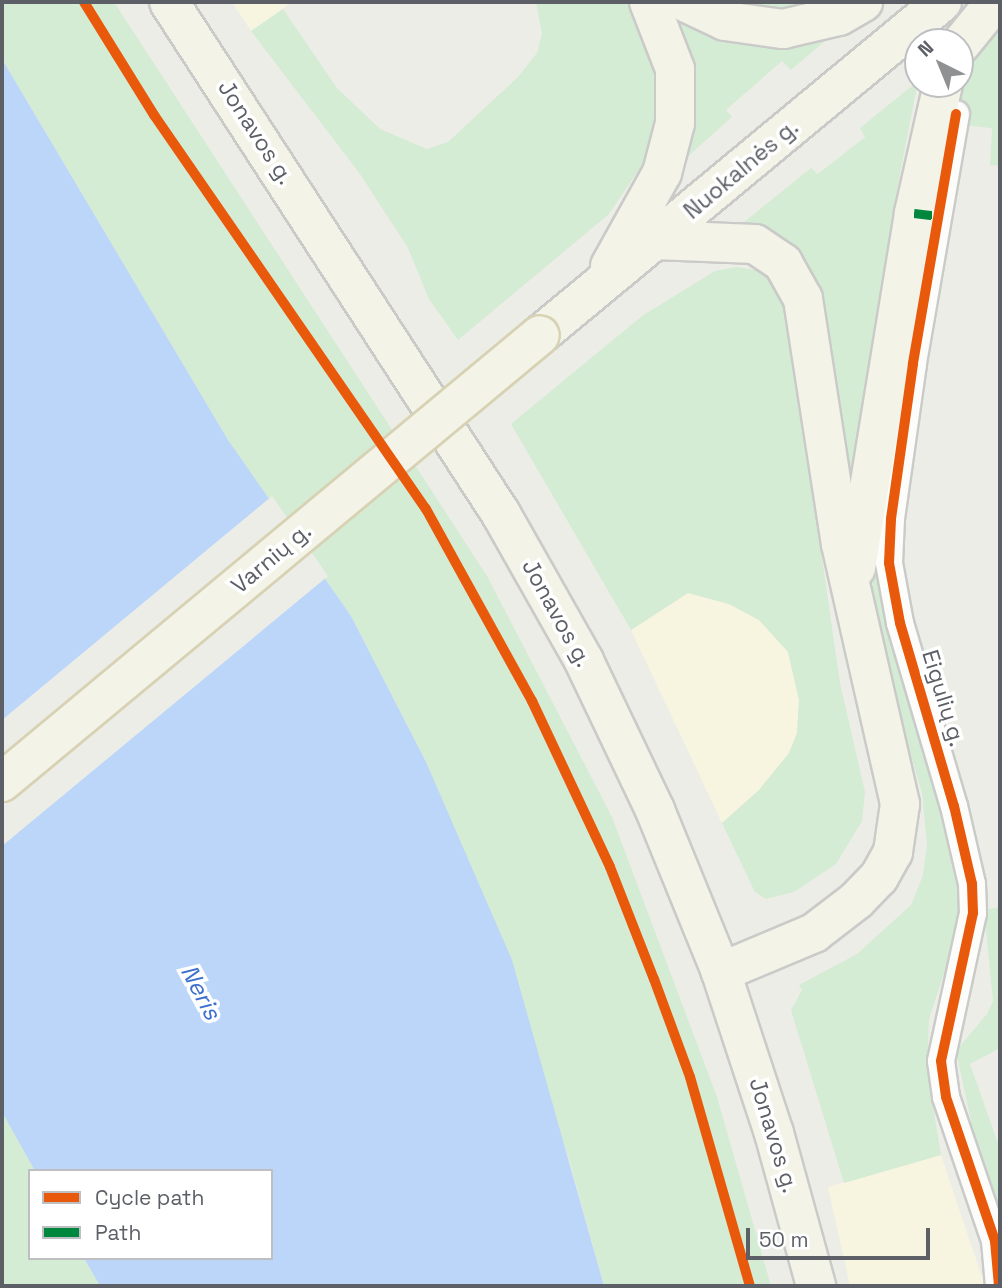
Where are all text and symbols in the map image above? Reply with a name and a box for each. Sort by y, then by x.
north arrow [904,28,974,98]
text: N [913,35,939,62]
street label: Jonavos g. [212,75,300,189]
street label: Nuokalnės g. [678,113,804,225]
street label: Varnių g. [226,517,316,599]
street label: Jonavos g. [516,554,598,672]
street label: Eigulių g. [916,647,972,749]
water label: Neris [175,960,227,1024]
street label: Jonavos g. [743,1074,805,1196]
legend [28,1169,273,1260]
text: Cycle path [95,1184,204,1211]
scale bar [750,1214,934,1258]
text: Path [95,1219,141,1246]
text: 50 m [759,1226,809,1253]

